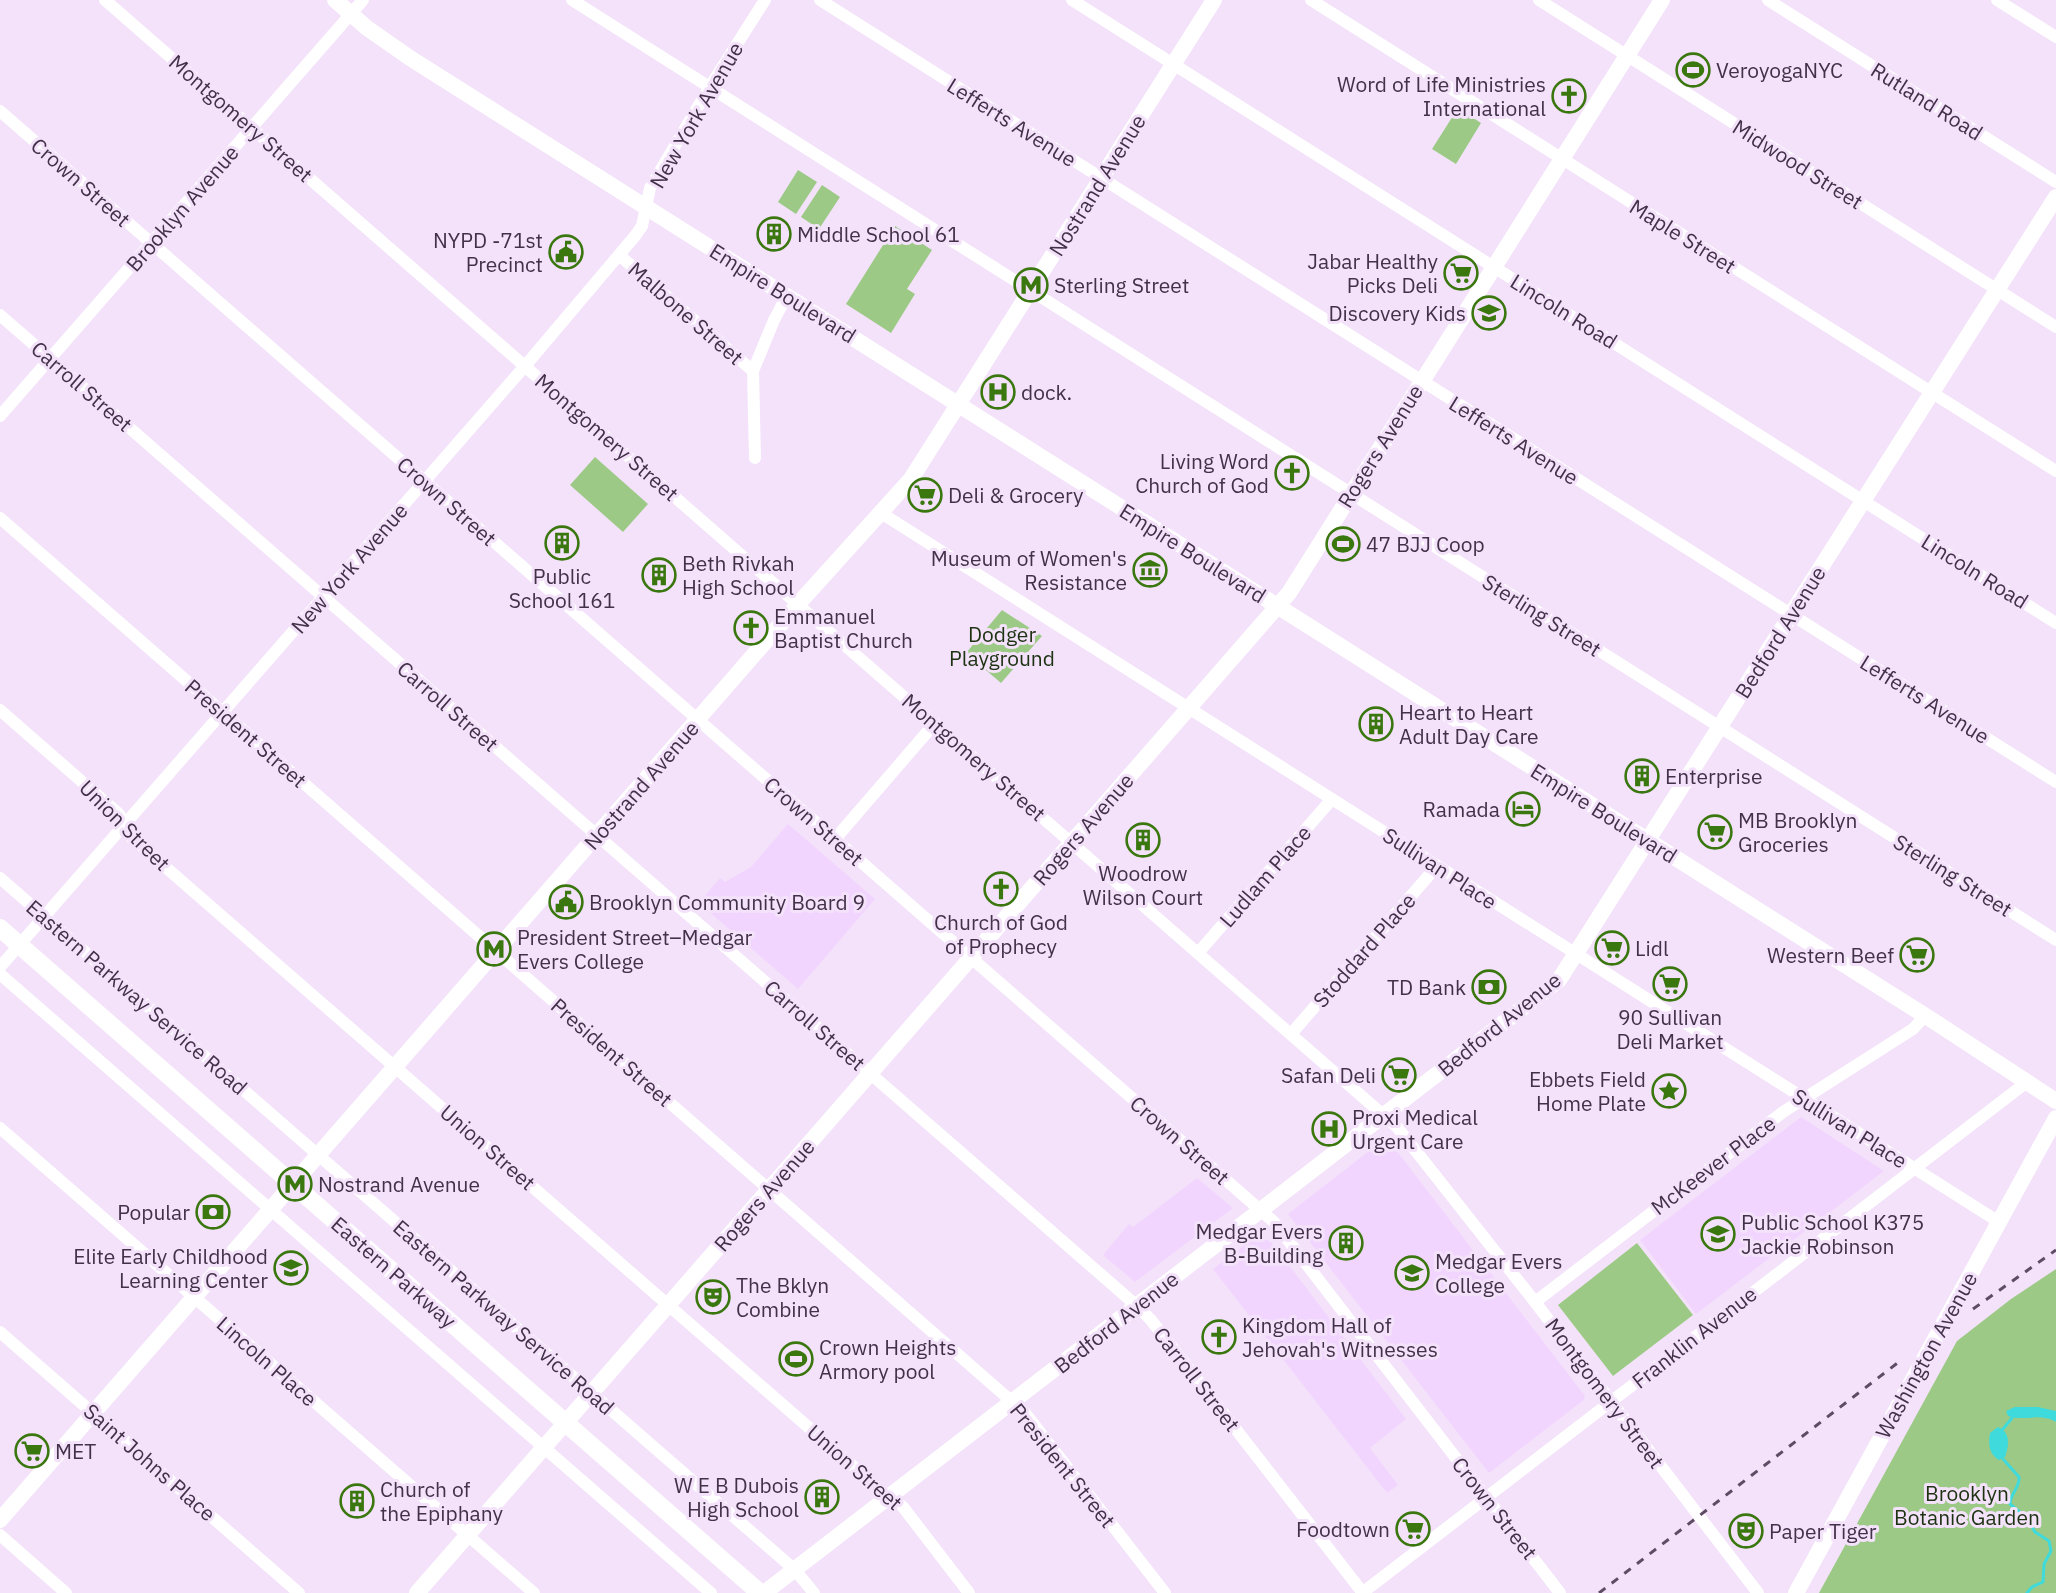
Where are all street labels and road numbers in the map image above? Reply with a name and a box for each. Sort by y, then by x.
street label: New York Avenue [643,37,749,193]
street label: Montgomery Street [163,48,319,188]
street label: Rutland Road [1866,55,1988,147]
street label: Lefferts Avenue [942,71,1082,173]
street label: Nostrand Avenue [1042,109,1152,261]
street label: Midwood Street [1728,113,1868,215]
street label: Crown Street [25,131,137,233]
street label: Brooklyn Avenue [119,139,245,277]
street label: Maple Street [1625,192,1741,280]
street label: Empire Boulevard [704,237,862,349]
street label: Malbone Street [622,255,750,371]
street label: Lincoln Road [1505,267,1623,355]
street label: Carroll Street [26,334,138,438]
street label: Montgomery Street [529,367,685,507]
street label: Rogers Avenue [1331,379,1429,513]
street label: Lefferts Avenue [1444,389,1584,491]
street label: Crown Street [391,450,503,552]
street label: New York Avenue [285,497,413,639]
street label: Empire Boulevard [1114,497,1272,609]
street label: Lincoln Road [1916,527,2034,615]
street label: Bedford Avenue [1728,561,1832,703]
street label: Sterling Street [1477,567,1607,663]
street label: Lefferts Avenue [1855,648,1995,750]
street label: Carroll Street [392,654,504,758]
street label: President Street [179,672,313,794]
street label: Montgomery Street [896,687,1052,827]
street label: Nostrand Avenue [577,715,705,855]
street label: Empire Boulevard [1525,757,1683,869]
street label: Rogers Avenue [1026,767,1140,891]
street label: Crown Street [758,770,870,872]
street label: Union Street [73,773,177,877]
street label: Ludlam Place [1213,819,1317,933]
street label: Sullivan Place [1378,821,1502,915]
street label: Sterling Street [1888,827,2018,923]
street label: Stoddard Place [1306,887,1422,1013]
street label: Eastern Parkway Service Road [21,893,253,1101]
street label: Bedford Avenue [1432,966,1566,1082]
street label: Carroll Street [759,973,871,1077]
street label: President Street [545,991,679,1113]
street label: Sullivan Place [1787,1082,1913,1174]
street label: Crown Street [1124,1089,1236,1191]
street label: Union Street [434,1098,542,1196]
street label: McKeever Place [1645,1109,1781,1221]
street label: Rogers Avenue [707,1133,821,1257]
street label: Eastern Parkway [326,1210,463,1334]
street label: Eastern Parkway Service Road [388,1213,620,1421]
street label: Bedford Avenue [1048,1265,1184,1379]
street label: Washington Avenue [1869,1267,1983,1443]
street label: Franklin Avenue [1626,1279,1762,1395]
street label: Lincoln Place [211,1310,323,1412]
street label: Montgomery Street [1539,1312,1671,1474]
street label: Carroll Street [1147,1321,1247,1437]
street label: Saint Johns Place [78,1397,222,1527]
street label: President Street [1004,1397,1122,1533]
street label: Union Street [801,1418,909,1516]
street label: Crown Street [1446,1451,1544,1565]

